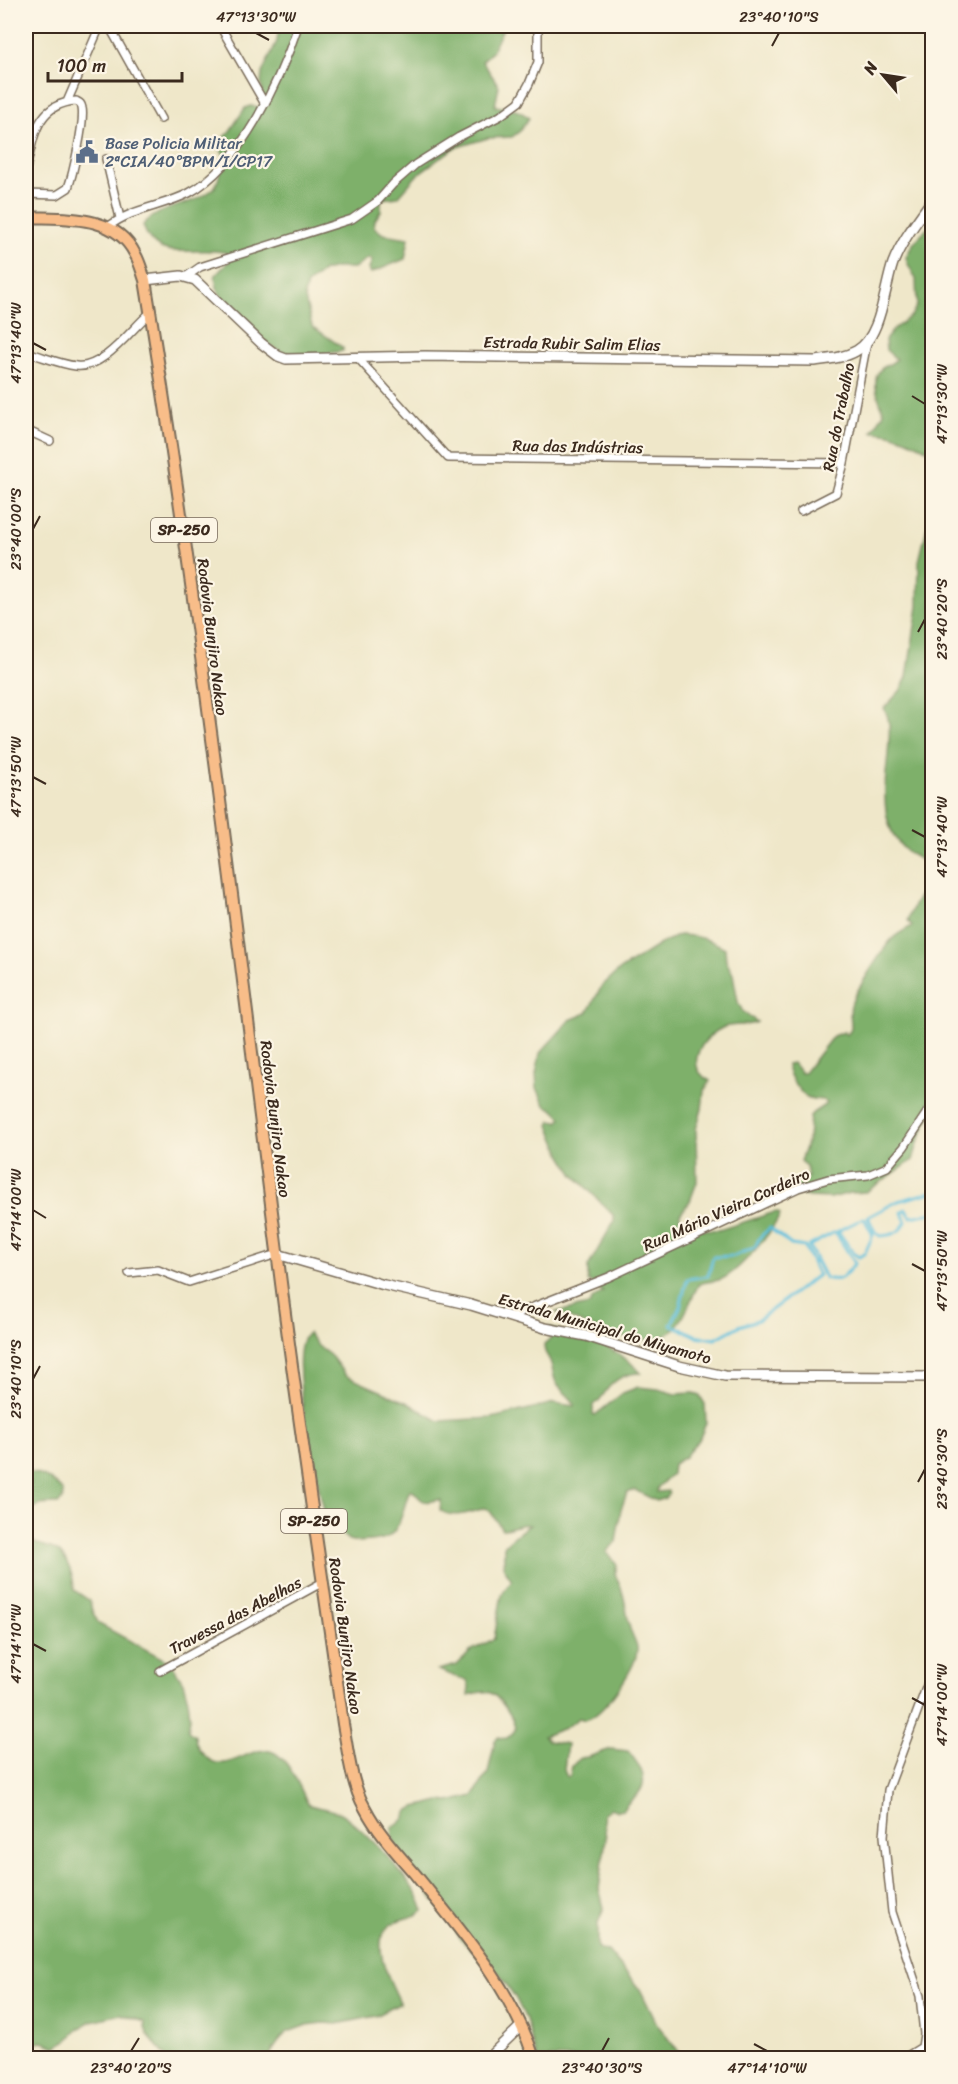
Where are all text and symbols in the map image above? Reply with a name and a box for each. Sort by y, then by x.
text: 47°13'30"W [216,4,296,30]
text: 23°40'10"S [739,4,819,30]
scale bar [48,45,182,83]
north arrow [853,45,913,105]
text: 100 m [57,50,106,82]
text: N [854,55,886,81]
place label: Base Policia Militar 2ªCIA/40°BPM/I/CP17 [105,129,273,176]
public building icon: Base Policia Militar 2ªCIA/40°BPM/I/CP17 [74,139,100,165]
text: 47°13'40"W [3,302,29,384]
street label: Estrada Rubir Salim Elias [483,327,661,360]
street label: Rua do Trabalho [814,360,863,474]
text: 47°13'30"W [929,364,955,444]
street label: Rua das Indústrias [512,431,644,462]
text: 23°40'00"S [3,487,29,570]
road number: SP-250 [151,518,217,542]
street label: Rodovia Bunjiro Nakao [188,557,237,717]
text: 23°40'20"S [929,578,955,660]
text: 47°13'50"W [3,736,29,818]
text: 47°13'40"W [929,796,955,878]
street label: Rodovia Bunjiro Nakao [251,1039,300,1199]
street label: Rua Mário Vieira Cordeiro [638,1160,815,1259]
text: 47°14'00"W [3,1168,29,1251]
text: 47°13'50"W [929,1230,955,1312]
street label: Estrada Municipal do Miyamoto [495,1284,715,1373]
text: 23°40'10"S [3,1339,29,1419]
text: 23°40'30"S [929,1428,955,1510]
road number: SP-250 [281,1509,347,1533]
street label: Rodovia Bunjiro Nakao [320,1556,371,1716]
street label: Travessa das Abelhas [164,1568,307,1663]
text: 47°14'10"W [3,1604,29,1684]
text: 47°14'00"W [929,1663,955,1746]
text: 23°40'20"S [90,2055,172,2081]
text: 23°40'30"S [561,2055,643,2081]
text: 47°14'10"W [727,2055,807,2081]

